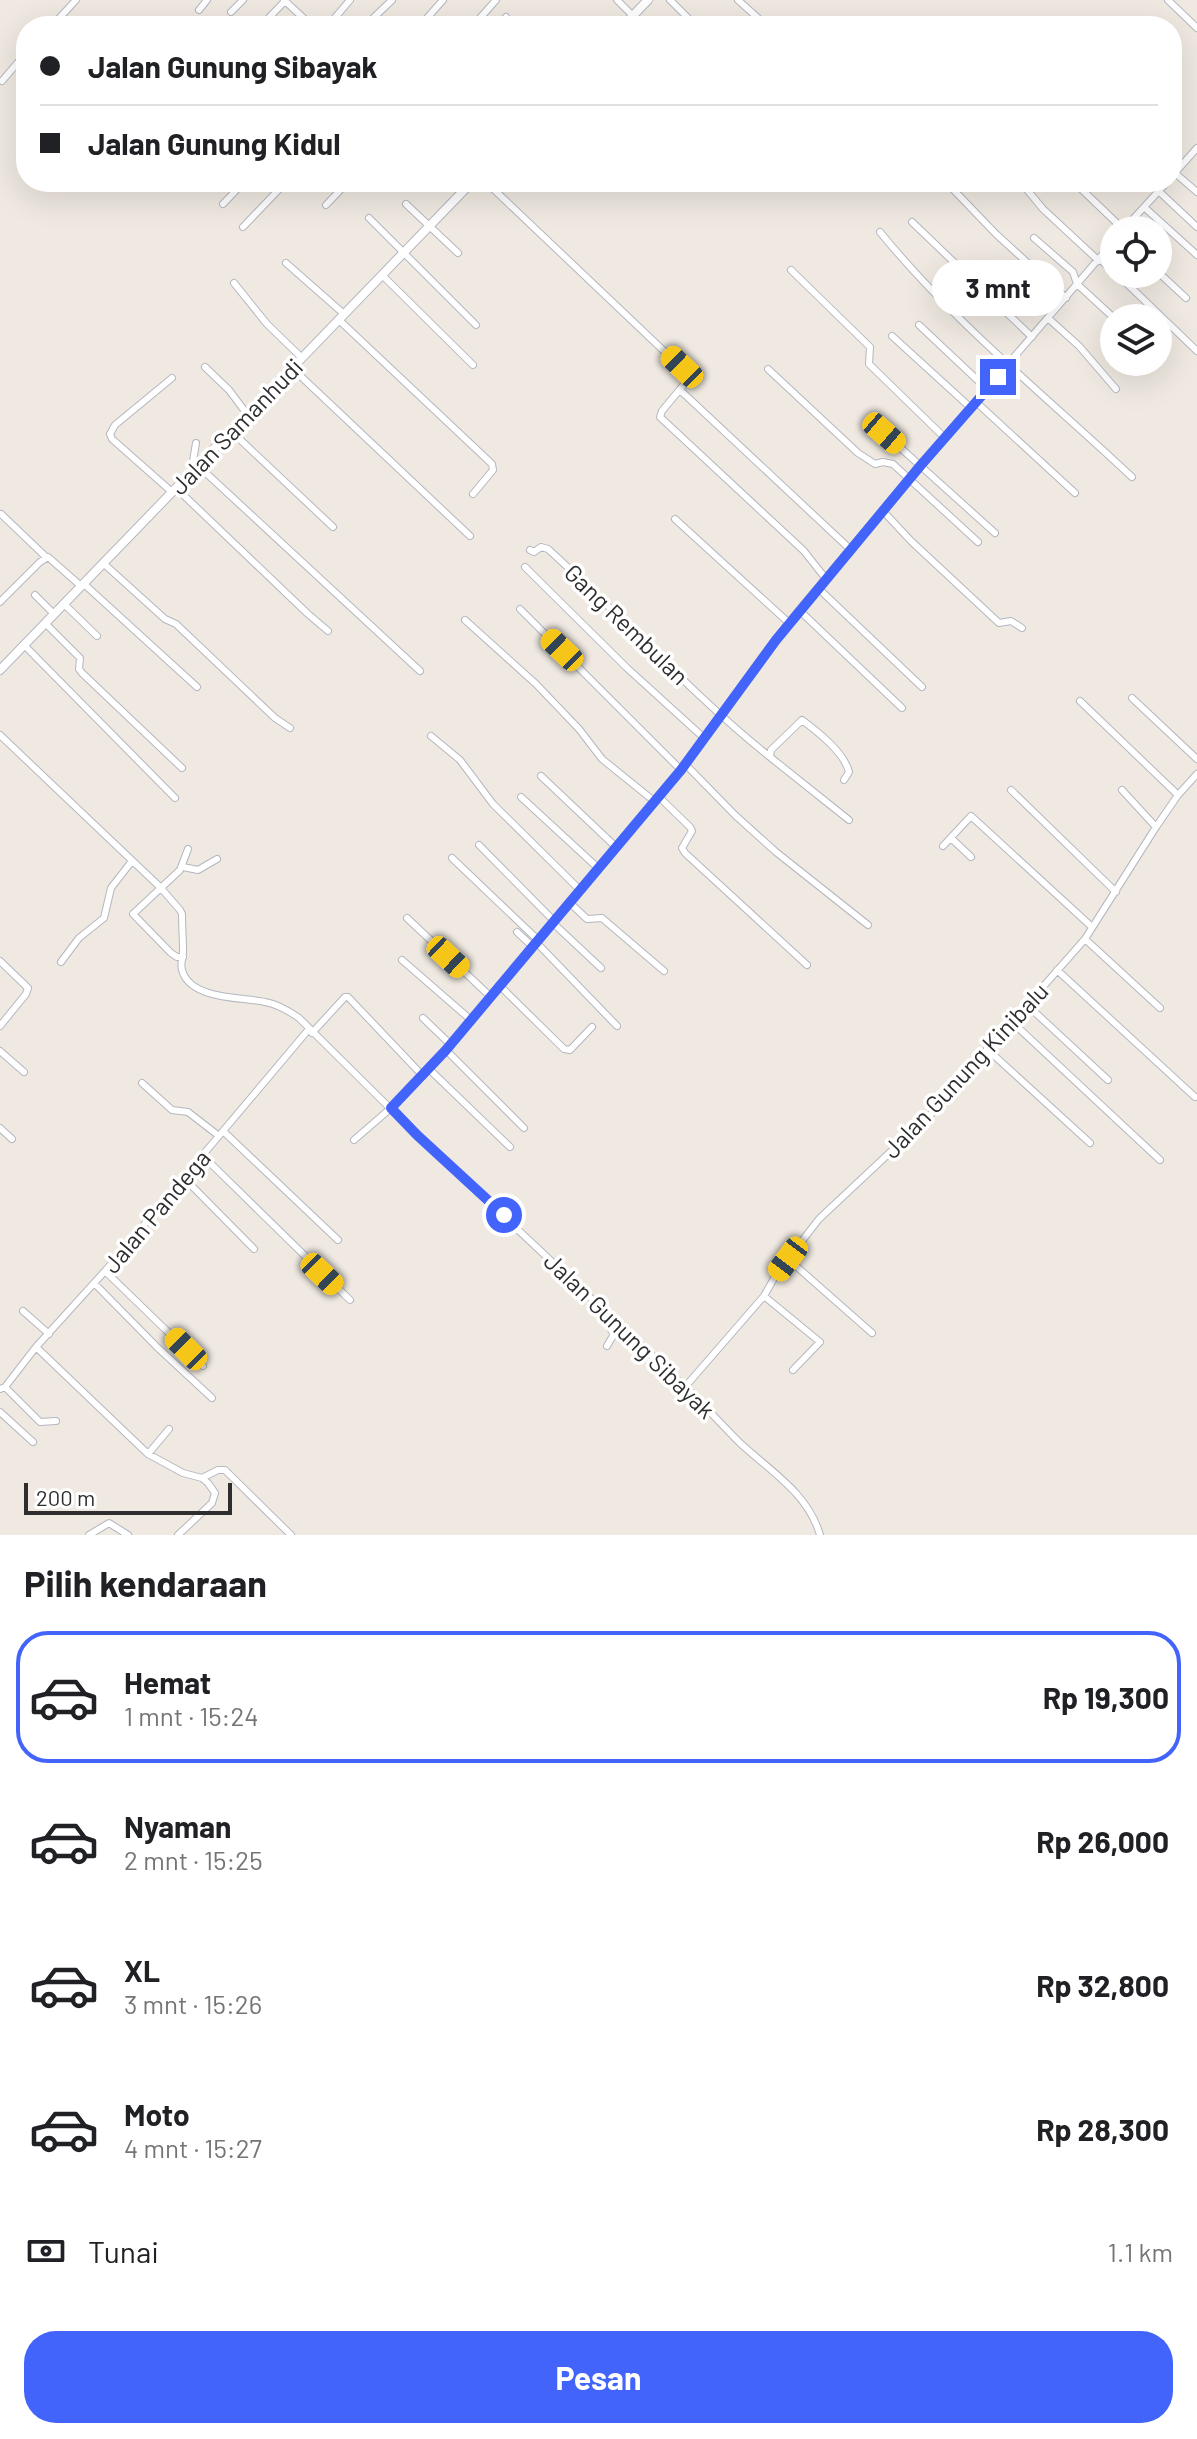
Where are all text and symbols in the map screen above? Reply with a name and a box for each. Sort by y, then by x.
text: Jalan Gunung Sibayak [88,48,378,84]
text: Jalan Gunung Kidul [88,125,341,161]
map controls [1100,216,1172,376]
button: locate [1100,216,1172,288]
callout: 3 mnt [932,261,1064,317]
text: 3 mnt [965,272,1031,303]
button: layers [1100,304,1172,376]
car [656,342,708,392]
street label: Jalan Samanhudi [164,352,308,500]
route end [980,359,1016,395]
car [858,408,910,458]
street label: Gang Rembulan [559,558,695,690]
car [536,625,588,675]
car [422,932,474,982]
street label: Jalan Gunung Kinibalu [876,976,1054,1164]
street label: Jalan Pandega [96,1144,216,1278]
route start [486,1197,522,1233]
car [764,1233,812,1285]
street label: Jalan Gunung Sibayak [539,1246,721,1424]
car [296,1249,348,1299]
car [161,1324,211,1374]
scale bar [24,1479,232,1515]
text: 200 m [36,1484,95,1510]
text: Pilih kendaraan [24,1561,267,1604]
icon: car [28,1661,100,1733]
text: Hemat [124,1664,211,1700]
text: Rp 19,300 [1043,1679,1169,1715]
text: 1 mnt · 15:24 [124,1700,259,1731]
icon: car [28,1805,100,1877]
text: Nyaman [124,1808,231,1844]
text: Rp 26,000 [1036,1823,1169,1859]
text: 2 mnt · 15:25 [124,1844,263,1875]
icon: car [28,1949,100,2021]
text: XL [124,1952,160,1988]
text: Rp 32,800 [1036,1967,1169,2003]
text: 3 mnt · 15:26 [124,1988,262,2019]
icon: car [28,2093,100,2165]
text: Moto [124,2096,190,2132]
text: Rp 28,300 [1036,2111,1169,2147]
text: 4 mnt · 15:27 [124,2132,262,2163]
icon: cash [24,2229,68,2273]
text: Tunai [88,2233,159,2269]
text: 1.1 km [1108,2236,1173,2267]
button: Pesan [24,2331,1173,2423]

